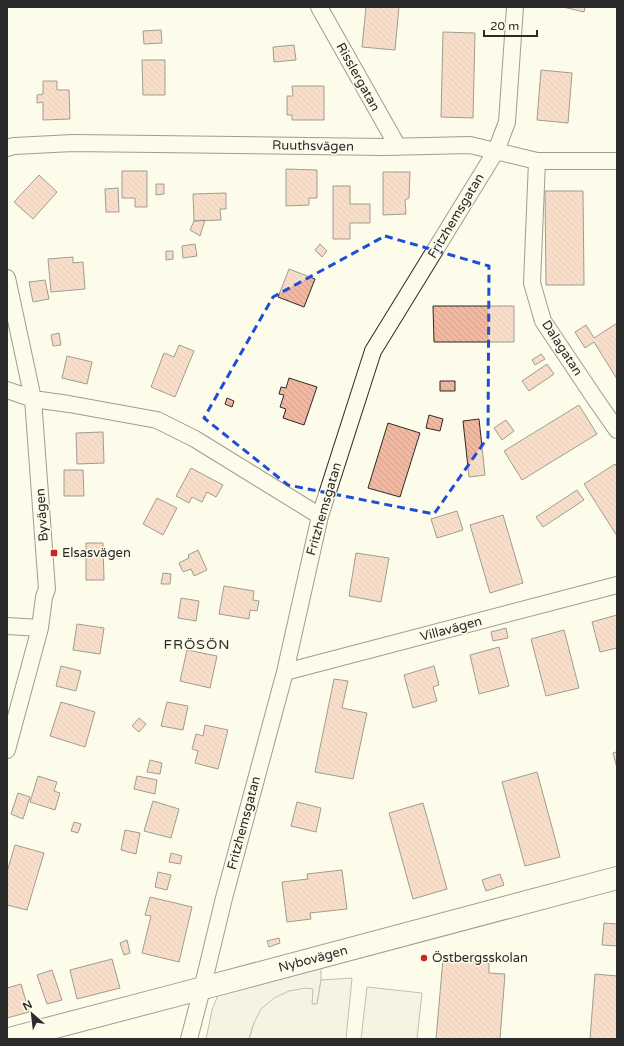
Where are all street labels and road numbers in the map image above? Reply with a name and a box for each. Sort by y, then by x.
street label: Risslergatan [333,40,383,114]
street label: Ruuthsvägen [272,137,354,155]
street label: Fritzhemsgatan [424,171,488,261]
street label: Dalagatan [538,317,586,379]
street label: Fritzhemsgatan [303,461,345,557]
street label: Byvägen [32,488,52,542]
street label: Villavägen [418,613,484,645]
street label: Fritzhemsgatan [224,774,264,872]
street label: Nybovägen [277,942,349,976]

